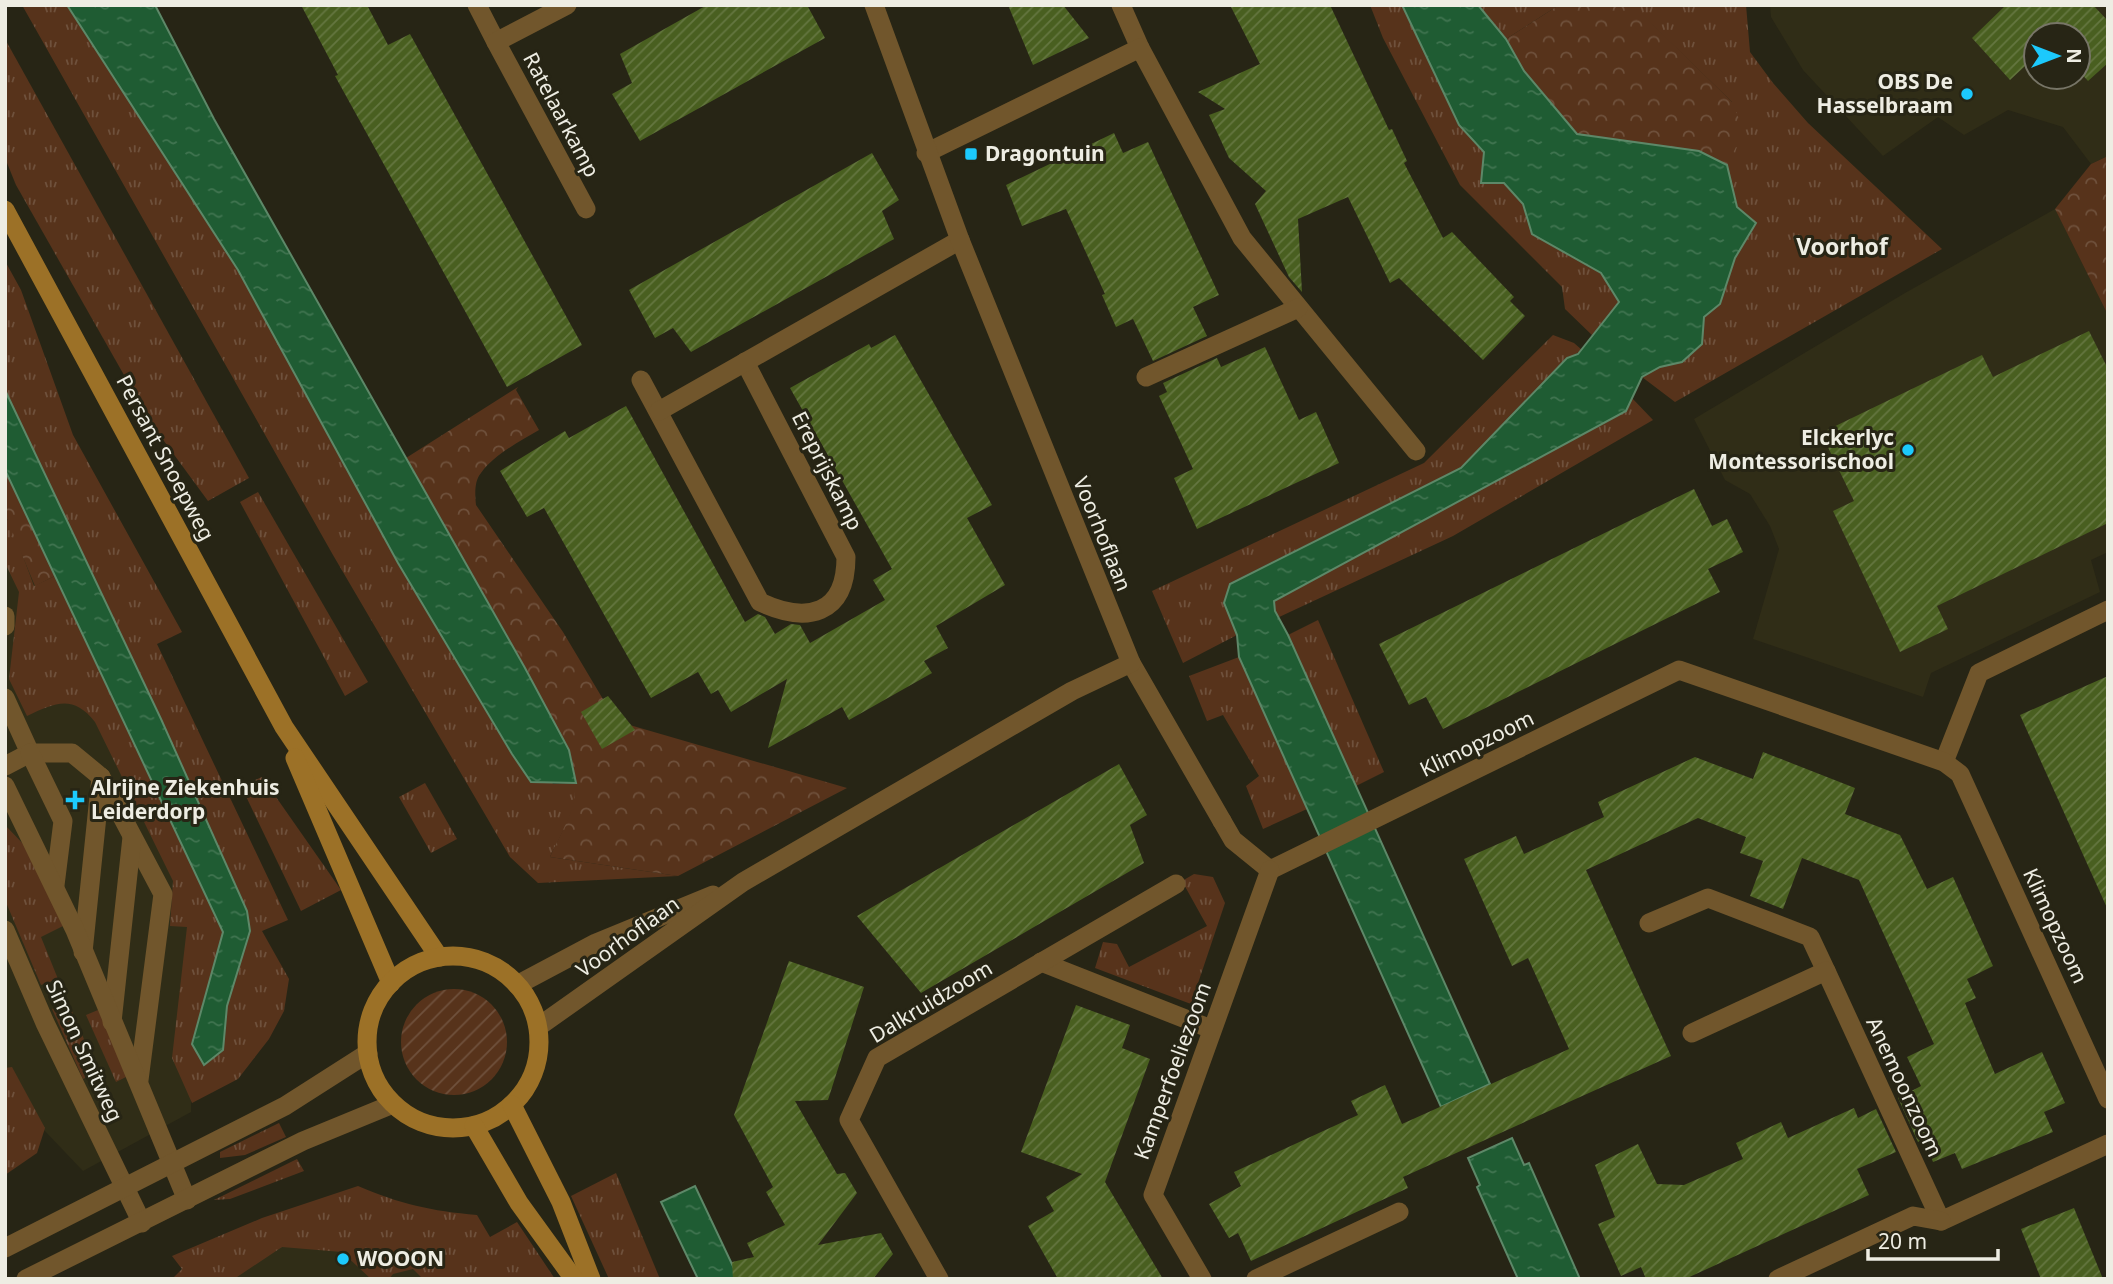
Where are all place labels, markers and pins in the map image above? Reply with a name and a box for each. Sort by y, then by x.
place label: OBS De Hasselbraam [1817,67,1953,119]
marker: OBS De Hasselbraam [1959,86,1975,102]
place label: Dragontuin [985,139,1105,167]
marker: Dragontuin [963,146,979,162]
place label: Elckerlyc Montessorischool [1708,423,1894,475]
marker: Elckerlyc Montessorischool [1900,442,1916,458]
place label: Alrijne Ziekenhuis Leiderdorp [91,773,280,825]
marker: Alrijne Ziekenhuis Leiderdorp [65,790,85,810]
place label: WOOON [357,1244,444,1272]
marker: WOOON [335,1251,351,1267]

